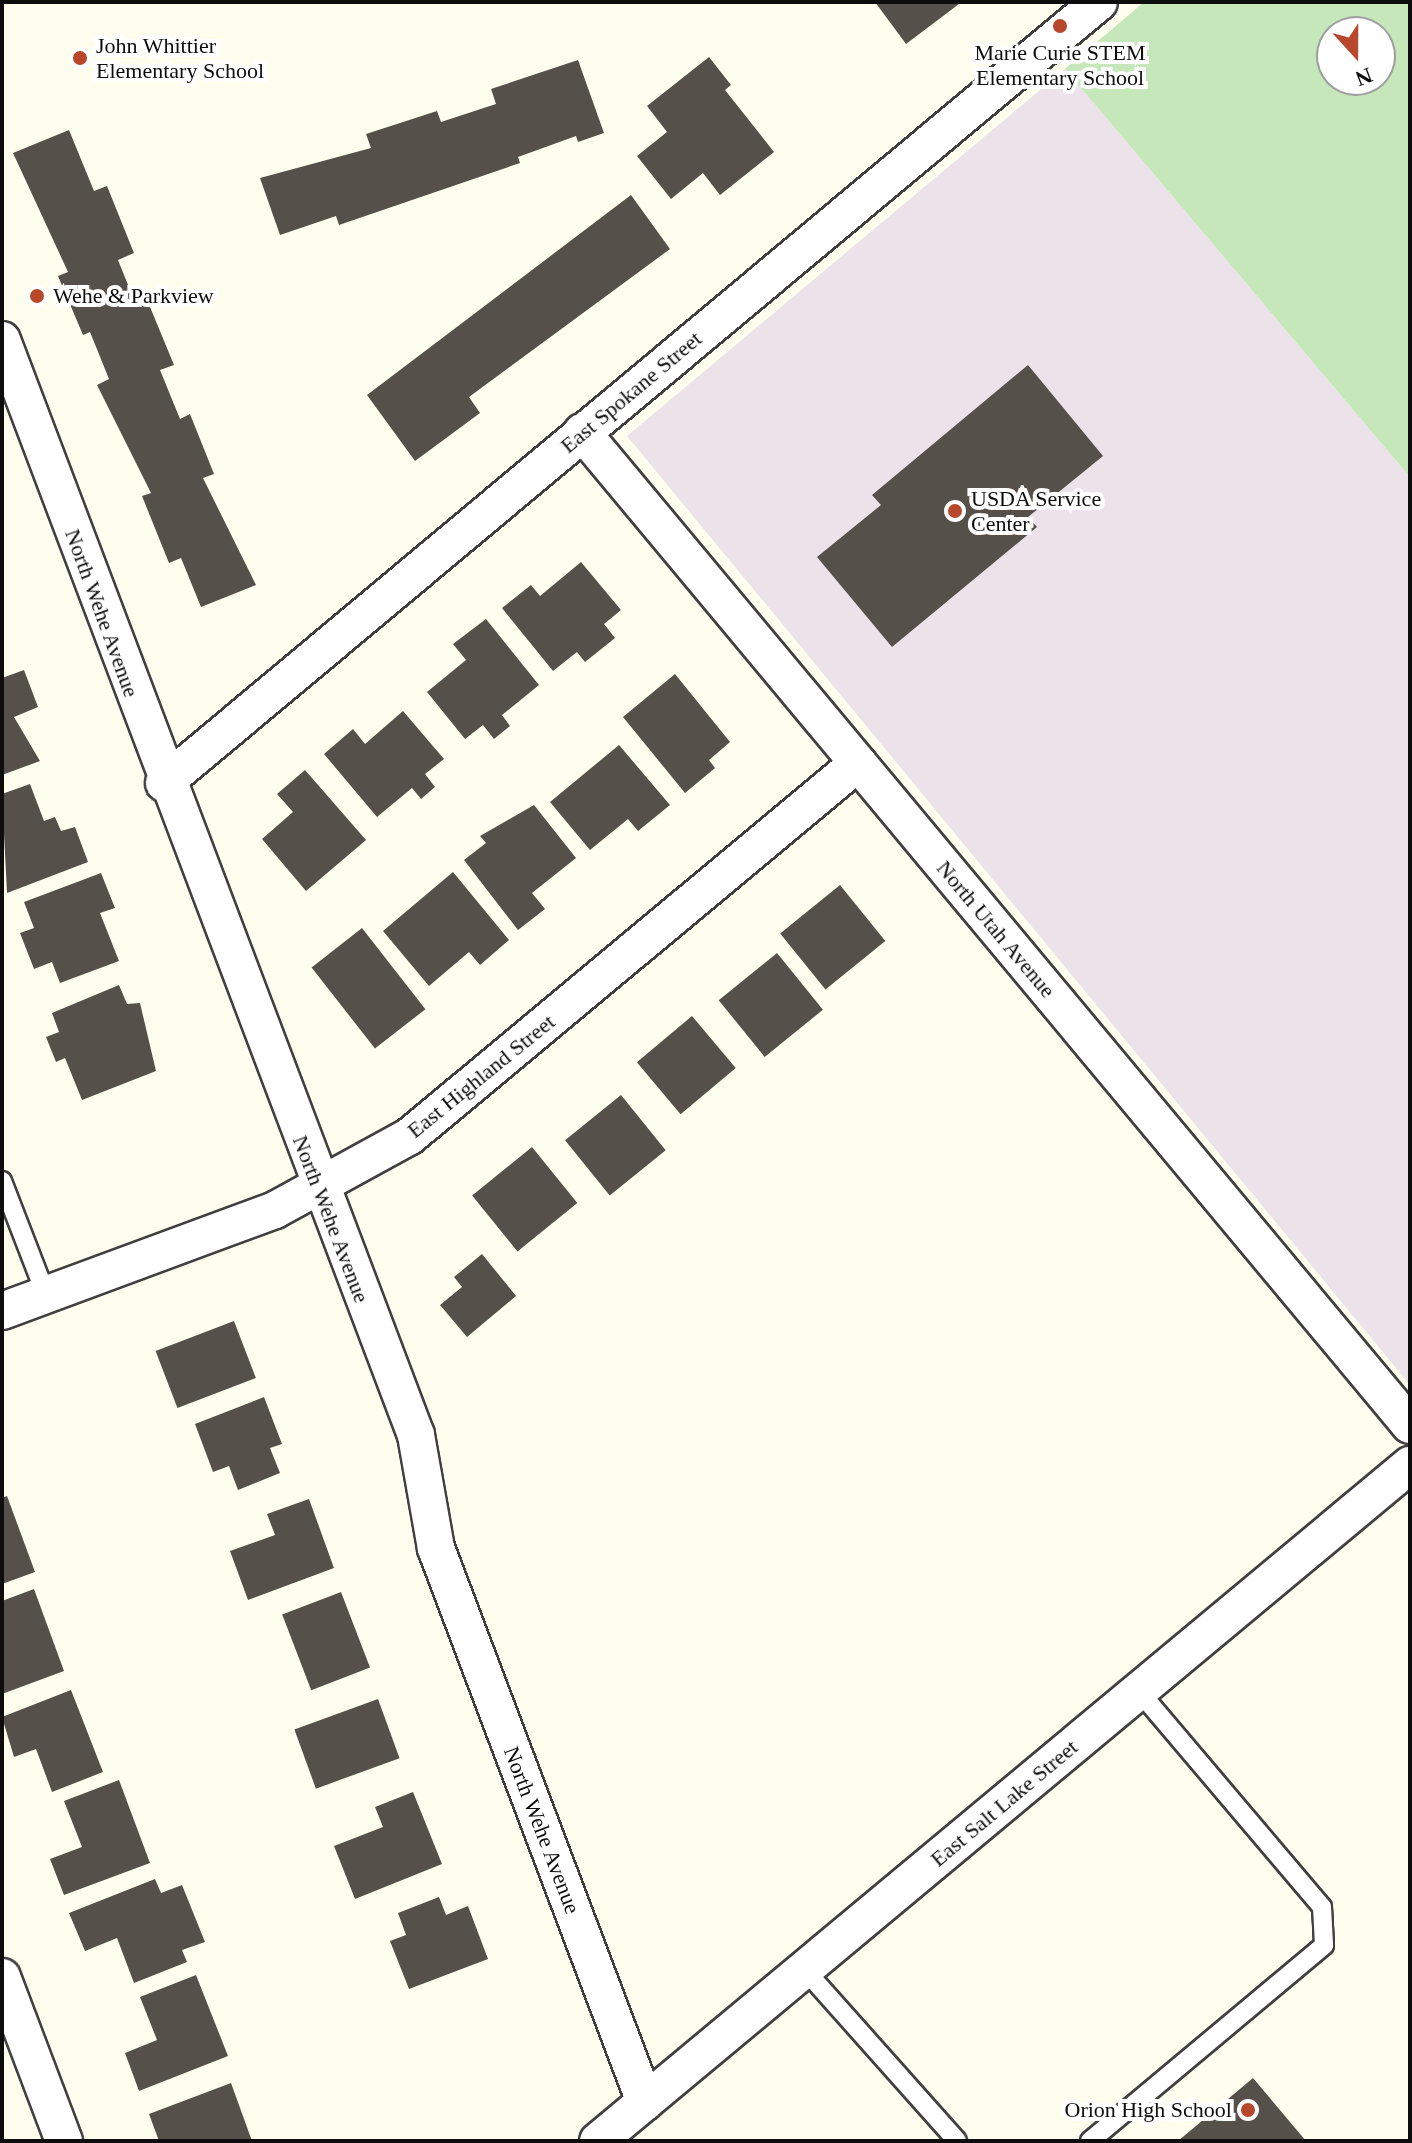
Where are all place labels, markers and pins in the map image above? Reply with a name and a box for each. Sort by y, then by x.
marker: Marie Curie STEM Elementary School [1051,17,1069,35]
place label: John Whittier Elementary School [96,32,264,84]
place label: Marie Curie STEM Elementary School [974,39,1146,90]
marker: John Whittier Elementary School [71,49,89,67]
place label: Wehe & Parkview [53,283,214,309]
marker: Wehe & Parkview [28,287,46,305]
place label: USDA Service Center [971,485,1102,536]
marker: USDA Service Center [946,502,964,520]
place label: Orion High School [1065,2097,1232,2123]
marker: Orion High School [1239,2101,1257,2119]

